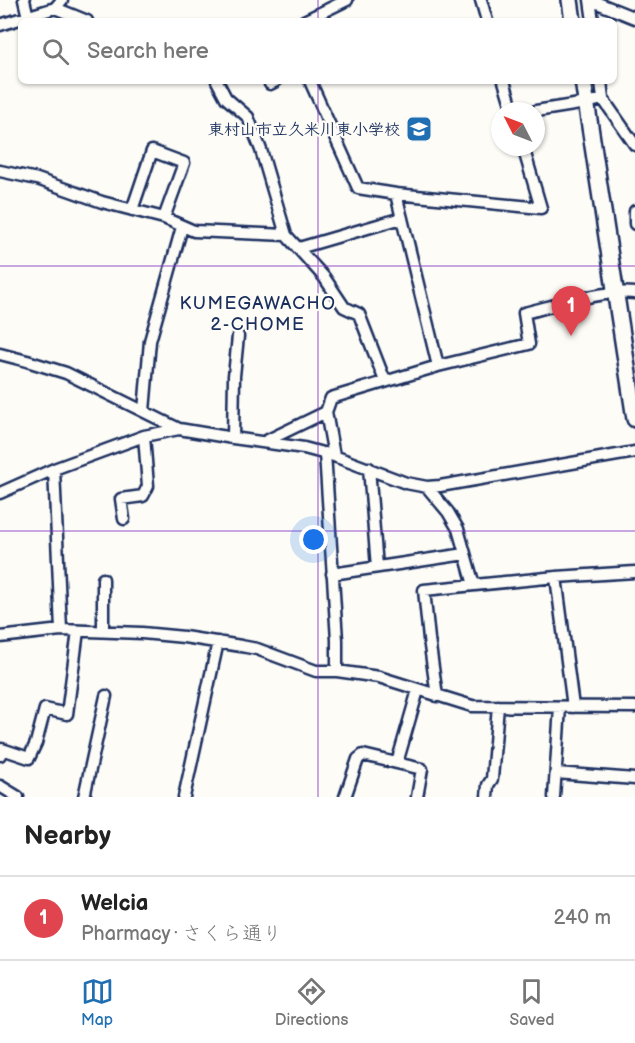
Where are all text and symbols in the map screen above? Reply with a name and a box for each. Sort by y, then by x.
search box [18,18,617,84]
icon: search [39,35,72,68]
text: Search here [87,38,209,65]
north arrow [491,102,545,156]
school or university icon: 東村山市立久米川東小学校 [404,114,434,144]
place label: 東村山市立久米川東小学校 [208,121,400,140]
pin: 1 [552,286,590,336]
district label: KUMEGAWACHO 2-CHOME [180,293,336,335]
your location [299,525,328,554]
text: Nearby [24,821,111,852]
text: Welcia [81,890,148,917]
text: 1 [39,906,48,930]
text: 240 m [554,906,611,930]
text: Pharmacy · さくら通り [81,922,282,946]
tab: Map [81,975,114,1030]
tab: Directions [275,975,348,1030]
tab: Saved [509,975,554,1030]

